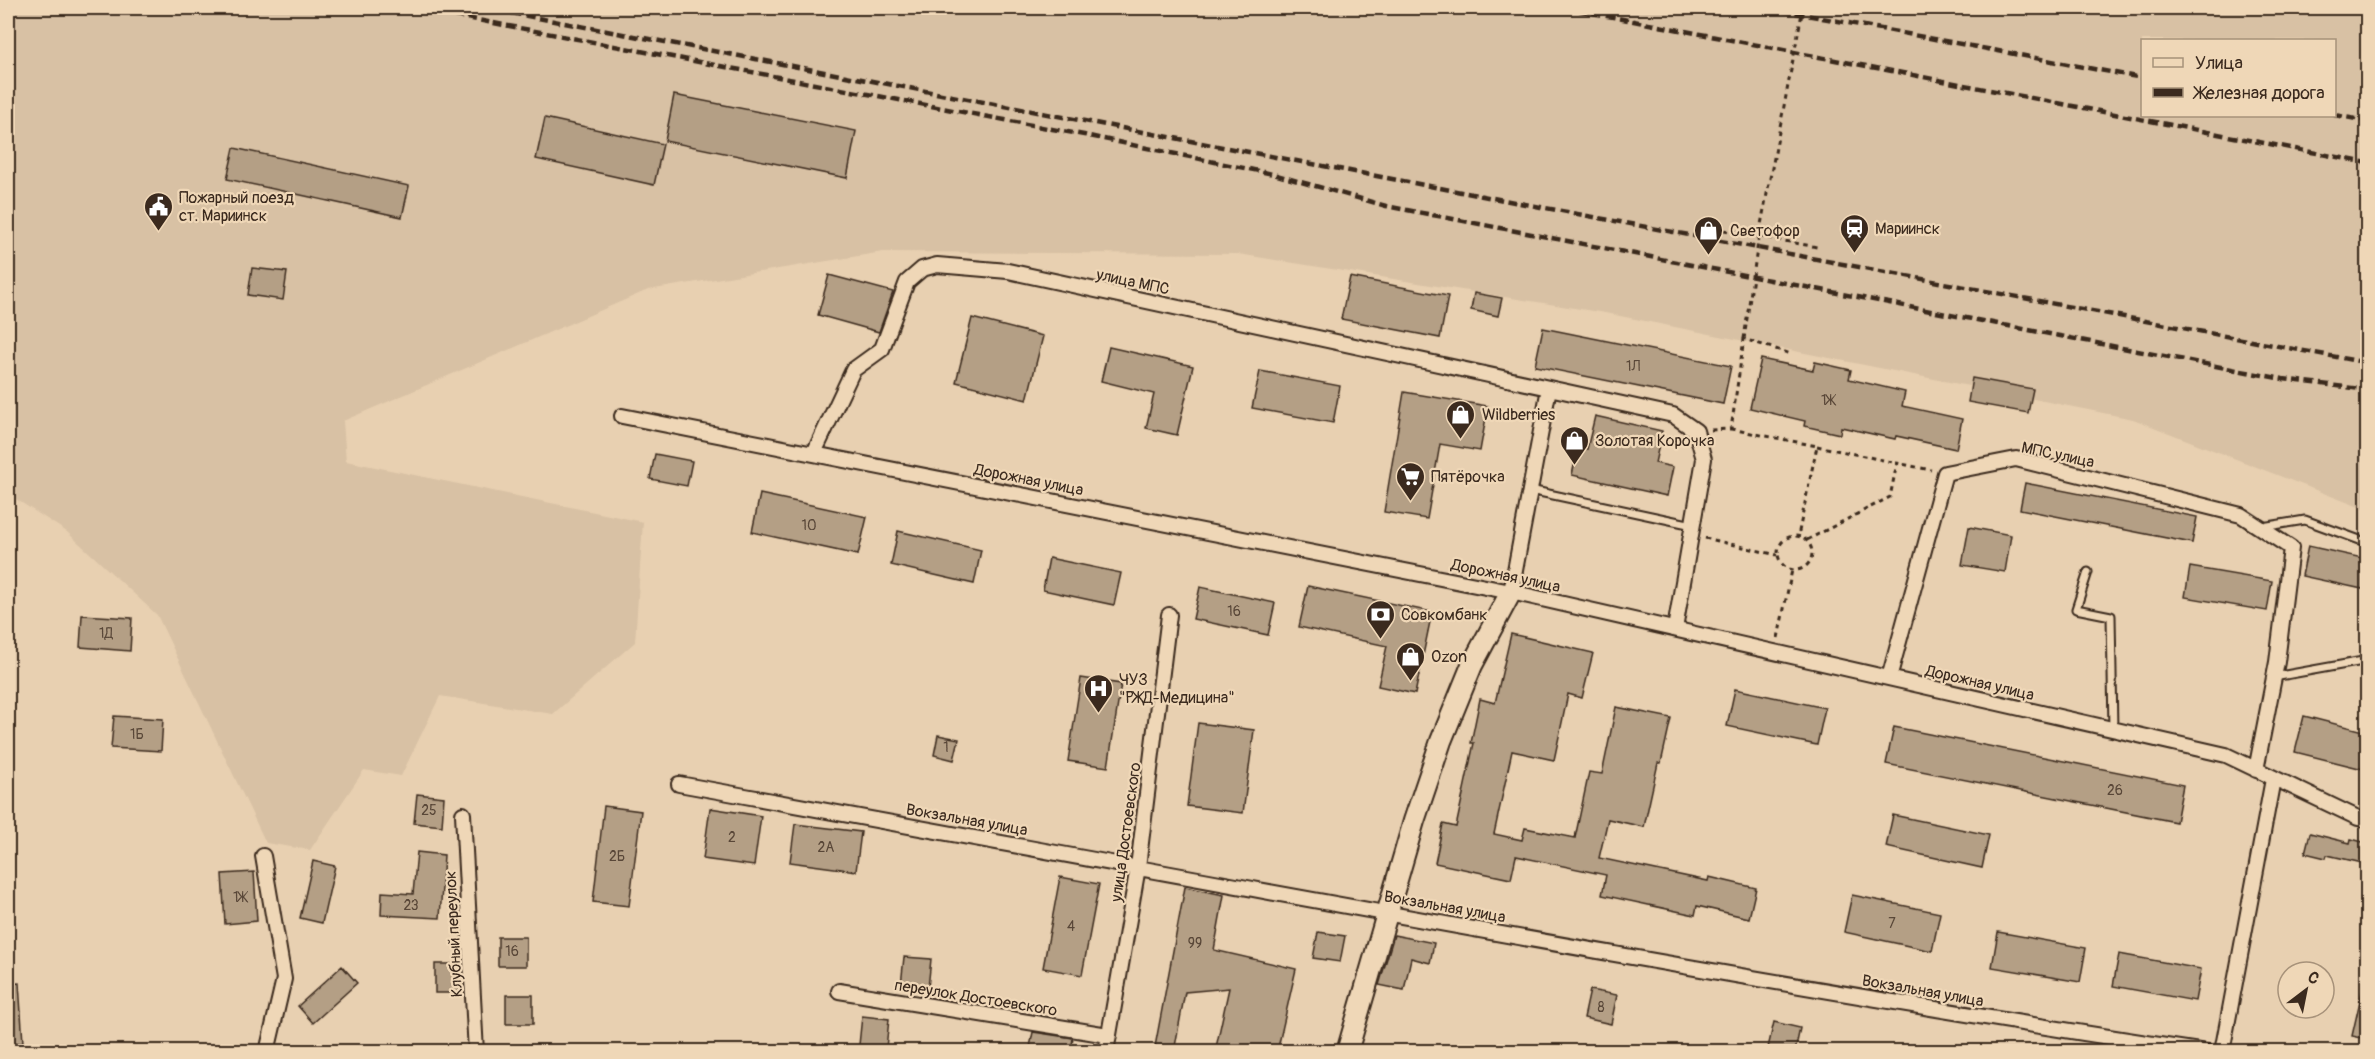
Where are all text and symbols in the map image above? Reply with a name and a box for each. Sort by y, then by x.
legend [2141,39,2336,117]
text: Улица [2195,52,2243,75]
text: Железная дорога [2192,82,2325,105]
place label: Пожарный поезд ст. Мариинск [179,188,294,226]
public building icon: Пожарный поезд ст. Мариинск [142,190,174,232]
station icon: Мариинск [1838,212,1870,254]
shop icon: Светофор [1693,214,1725,256]
place label: Мариинск [1875,219,1940,239]
place label: Светофор [1730,221,1800,241]
street label: улица МПС [1093,264,1171,300]
house number: 1Л [1626,358,1641,375]
house number: 1Ж [1821,392,1837,409]
shop icon: Wildberries [1445,398,1477,440]
place label: Wildberries [1482,405,1555,425]
shop icon: Золотая Корочка [1558,424,1590,466]
place label: Золотая Корочка [1595,431,1714,451]
street label: МПС улица [2019,437,2096,472]
street label: Дорожная улица [972,459,1085,500]
supermarket icon: Пятёрочка [1394,460,1426,502]
place label: Пятёрочка [1431,467,1505,487]
house number: 10 [801,517,817,534]
street label: Дорожная улица [1449,554,1562,597]
bank icon: Совкомбанк [1364,598,1396,640]
house number: 16 [1227,603,1241,620]
place label: Совкомбанк [1401,605,1488,625]
house number: 1Д [99,625,114,642]
shop icon: Ozon [1394,640,1426,682]
place label: Ozon [1431,647,1467,667]
street label: Дорожная улица [1923,661,2036,705]
place label: ЧУЗ "РЖД-Медицина" [1119,670,1235,708]
hospital icon: ЧУЗ "РЖД-Медицина" [1082,672,1114,714]
house number: 1Б [130,726,144,743]
house number: 1 [943,739,949,756]
street label: улица Достоевского [1106,761,1146,904]
house number: 26 [2107,782,2123,799]
street label: Вокзальная улица [904,799,1029,841]
house number: 25 [421,802,437,819]
house number: 2 [728,829,736,846]
house number: 2А [818,839,834,856]
house number: 2Б [609,848,625,865]
street label: Клубный переулок [441,870,467,998]
street label: Вокзальная улица [1382,886,1507,928]
house number: 1Ж [233,889,249,906]
house number: 23 [403,897,419,914]
house number: 7 [1888,915,1896,932]
house number: 4 [1067,918,1075,935]
house number: 99 [1188,935,1202,952]
house number: 16 [505,943,519,960]
north arrow [2276,960,2336,1020]
text: С [2304,967,2323,989]
street label: Вокзальная улица [1860,970,1985,1012]
street label: переулок Достоевского [893,975,1059,1021]
house number: 8 [1597,999,1605,1016]

